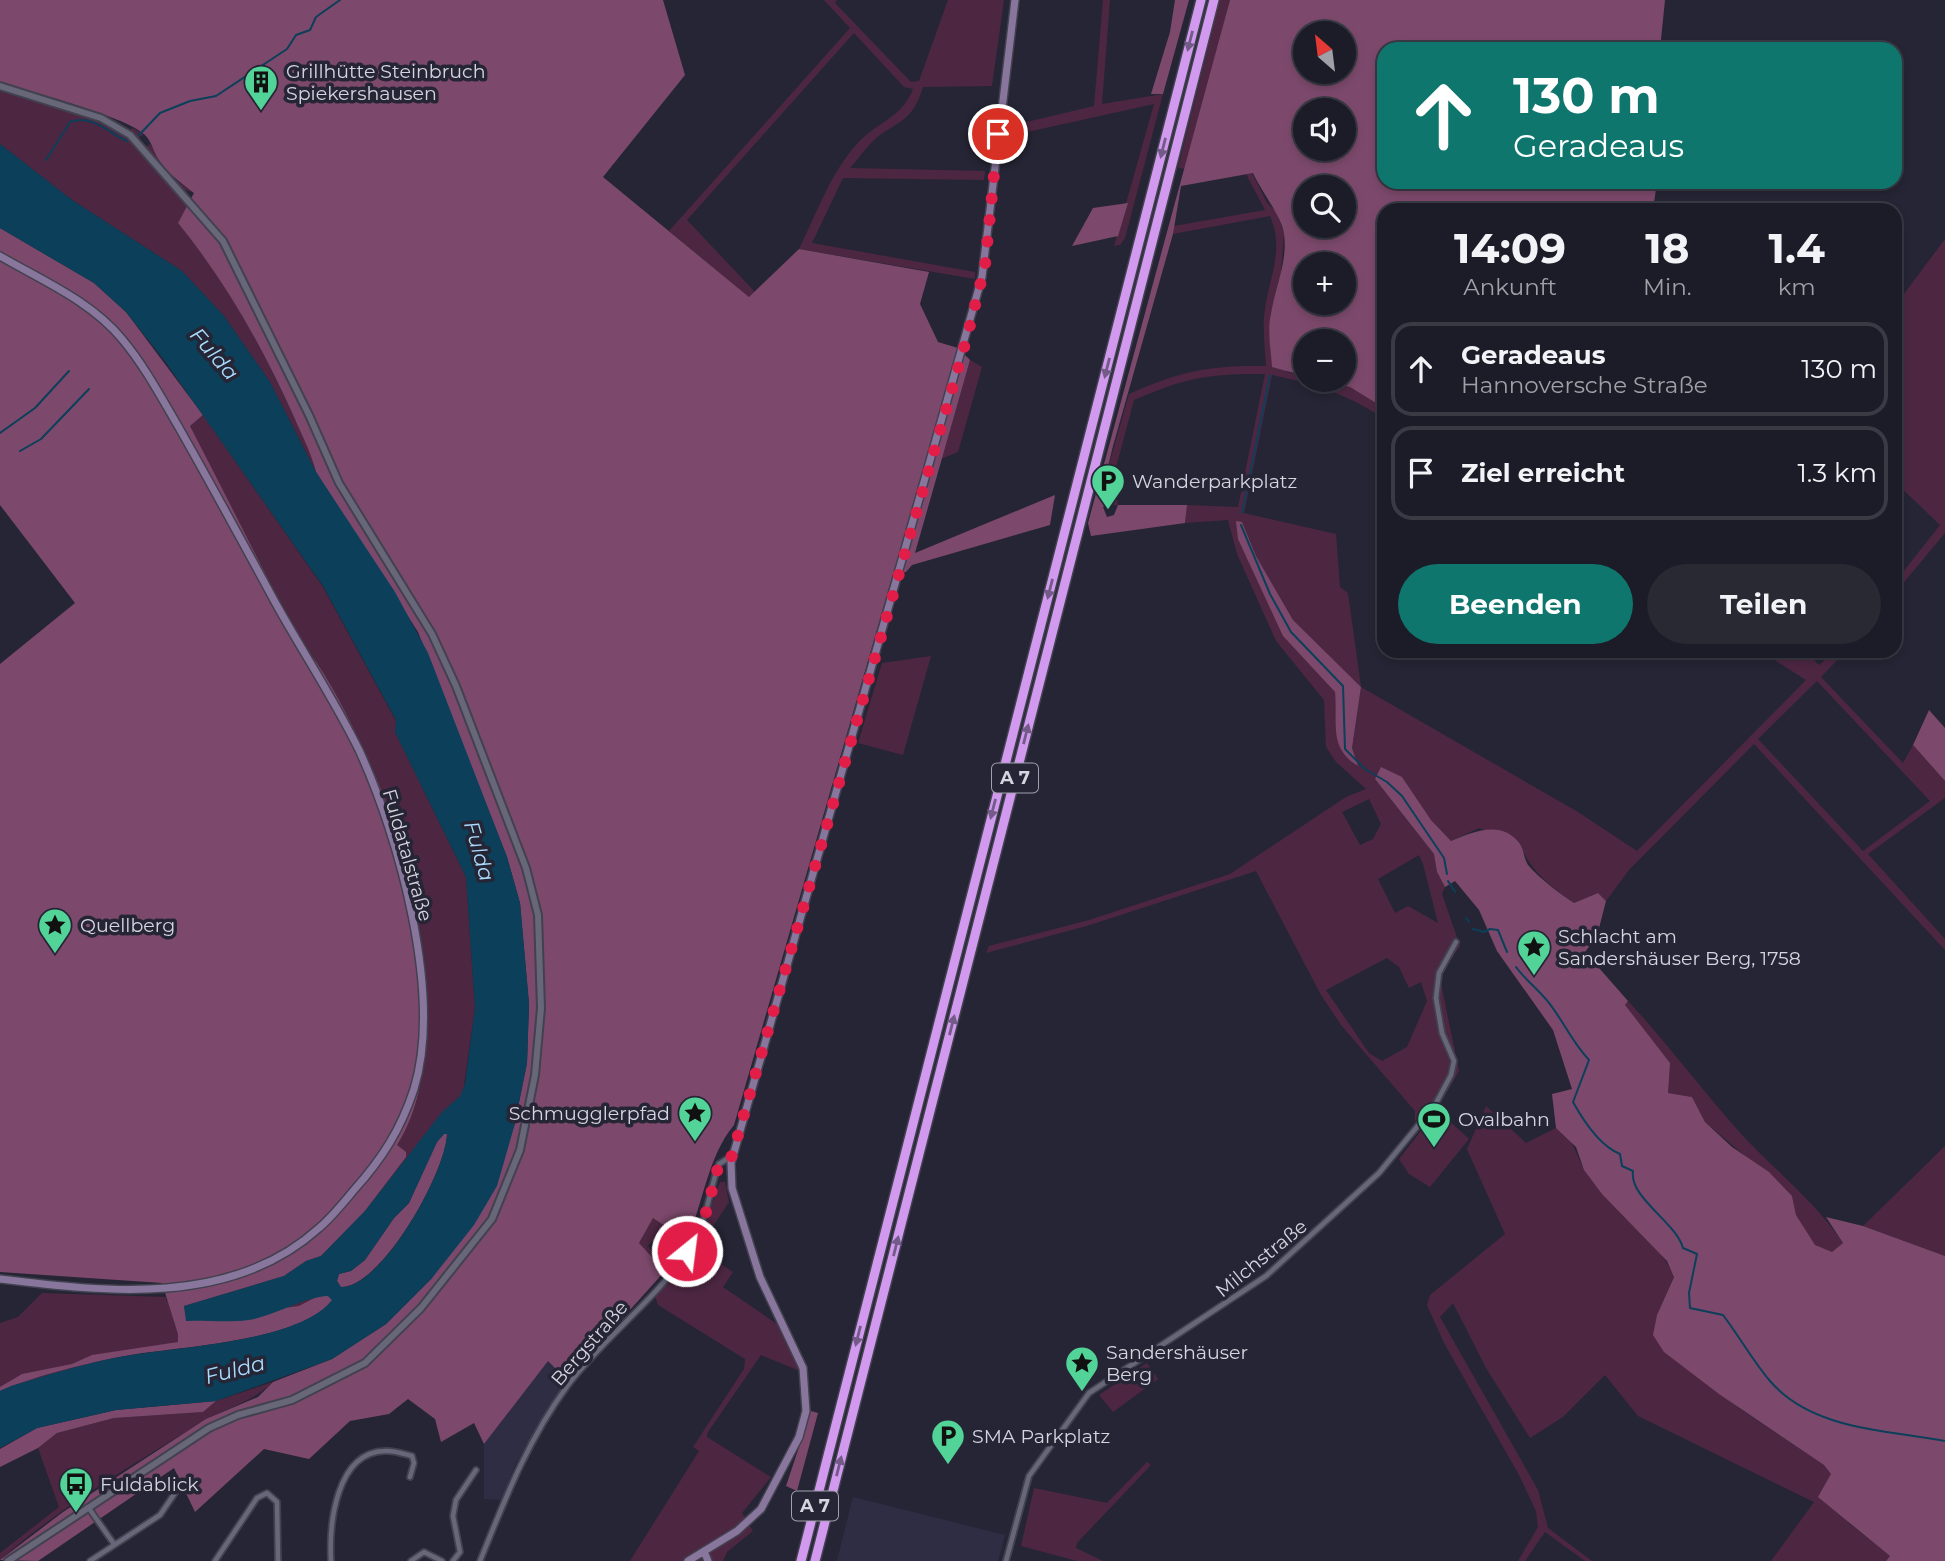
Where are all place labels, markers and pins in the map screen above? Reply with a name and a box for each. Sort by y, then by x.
place label: Grillhütte Steinbruch Spiekershausen [286,60,486,105]
building icon: Grillhütte Steinbruch Spiekershausen [242,63,280,112]
pin [968,104,1028,164]
parking icon: Wanderparkplatz [1089,462,1127,511]
place label: Wanderparkplatz [1132,470,1297,493]
place icon: Quellberg [36,906,74,955]
place label: Quellberg [80,914,175,937]
place label: Schlacht am Sandershäuser Berg, 1758 [1558,925,1801,970]
place icon: Schlacht am Sandershäuser Berg, 1758 [1515,928,1553,977]
place icon: Schmugglerpfad [676,1094,714,1143]
sports icon: Ovalbahn [1415,1100,1453,1149]
place label: Schmugglerpfad [509,1102,670,1125]
place label: Ovalbahn [1458,1108,1550,1131]
place label: Sandershäuser Berg [1106,1341,1248,1386]
place icon: Sandershäuser Berg [1063,1344,1101,1393]
parking icon: SMA Parkplatz [929,1417,967,1466]
place label: SMA Parkplatz [972,1425,1110,1448]
bus stop icon: Fuldablick [57,1465,95,1514]
place label: Fuldablick [100,1473,199,1496]

